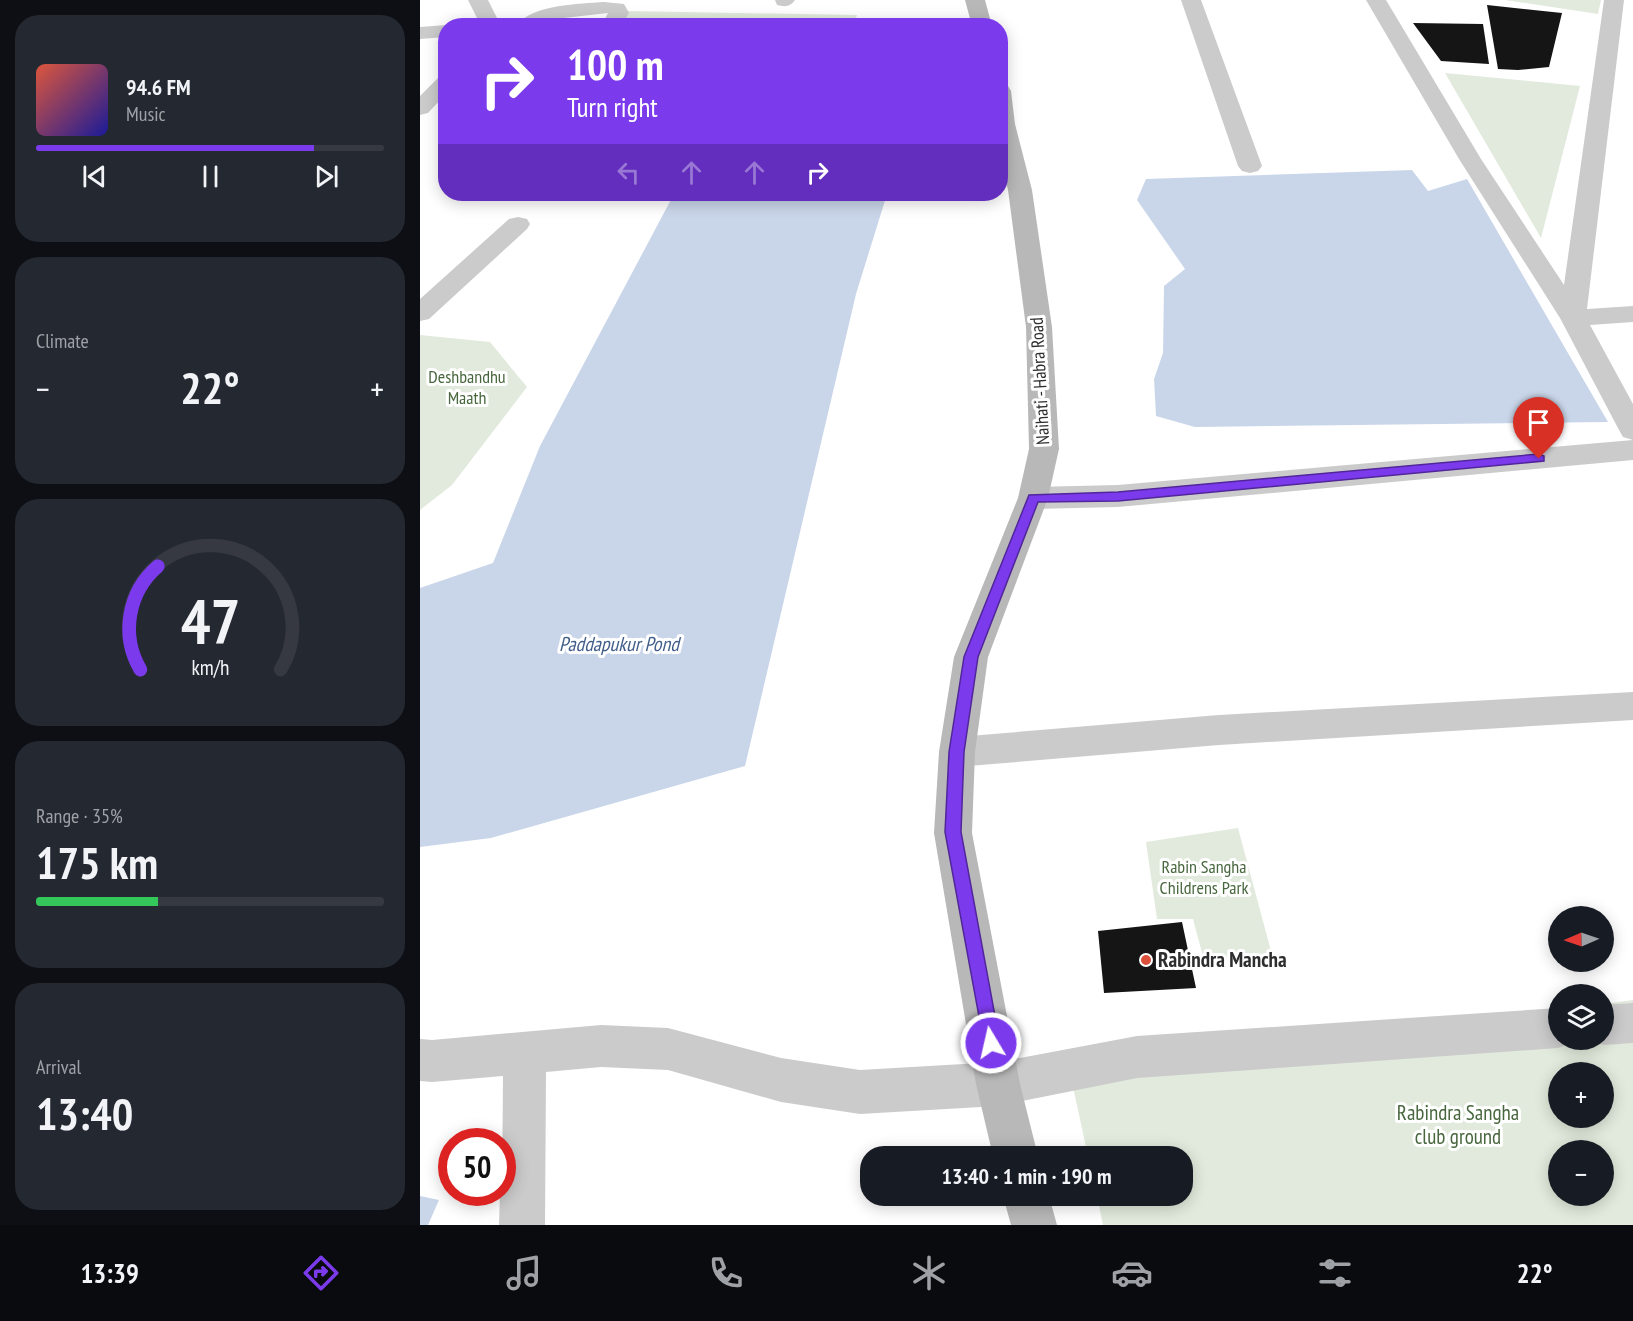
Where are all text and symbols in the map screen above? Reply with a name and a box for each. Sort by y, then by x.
text: 100 m [567,37,664,92]
icon: right [468,42,546,120]
text: 94.6 FM [126,73,191,101]
text: Turn right [567,90,658,124]
text: Music [126,101,166,127]
icon: left [612,156,645,189]
icon: ahead [675,156,708,189]
icon: ahead [738,156,771,189]
icon: right [801,156,834,189]
icon: previous [78,160,111,193]
icon: pause [194,160,227,193]
icon: next [310,160,343,193]
street label: Naihati - Habra Road [1025,317,1054,445]
text: Climate [36,328,89,354]
text: 22° [180,358,240,416]
park label: Deshbandhu Maath [428,365,506,409]
text: − [36,367,50,410]
text: + [370,367,384,410]
pin [1513,397,1564,459]
icon: arrive [1522,406,1555,439]
text: 47 [180,580,240,661]
water label: Paddapukur Pond [559,631,681,657]
text: km/h [191,653,229,681]
text: Range · 35% [36,803,123,829]
text: 175 km [36,833,158,891]
park label: Rabin Sangha Childrens Park [1160,855,1248,899]
north arrow [1548,906,1614,972]
map controls [1548,906,1614,1206]
place label: Rabindra Mancha [1158,946,1287,973]
marker: Rabindra Mancha [1139,953,1153,967]
button: layers [1548,984,1614,1050]
position arrow [959,1011,1023,1075]
text: Arrival [36,1054,81,1080]
button: + [1548,1062,1614,1128]
text: 13:40 [36,1084,133,1142]
park label: Rabindra Sangha club ground [1397,1099,1519,1150]
speed limit sign: 50 [438,1128,516,1206]
button: − [1548,1140,1614,1206]
text: 13:40 · 1 min · 190 m [941,1162,1112,1190]
icon: directions [300,1252,342,1294]
icon: music [503,1252,545,1294]
icon: phone [705,1252,747,1294]
icon: climate [908,1252,950,1294]
icon: car [1111,1252,1153,1294]
icon: filters [1314,1252,1356,1294]
text: 13:39 [80,1256,139,1290]
text: 22° [1517,1256,1552,1290]

